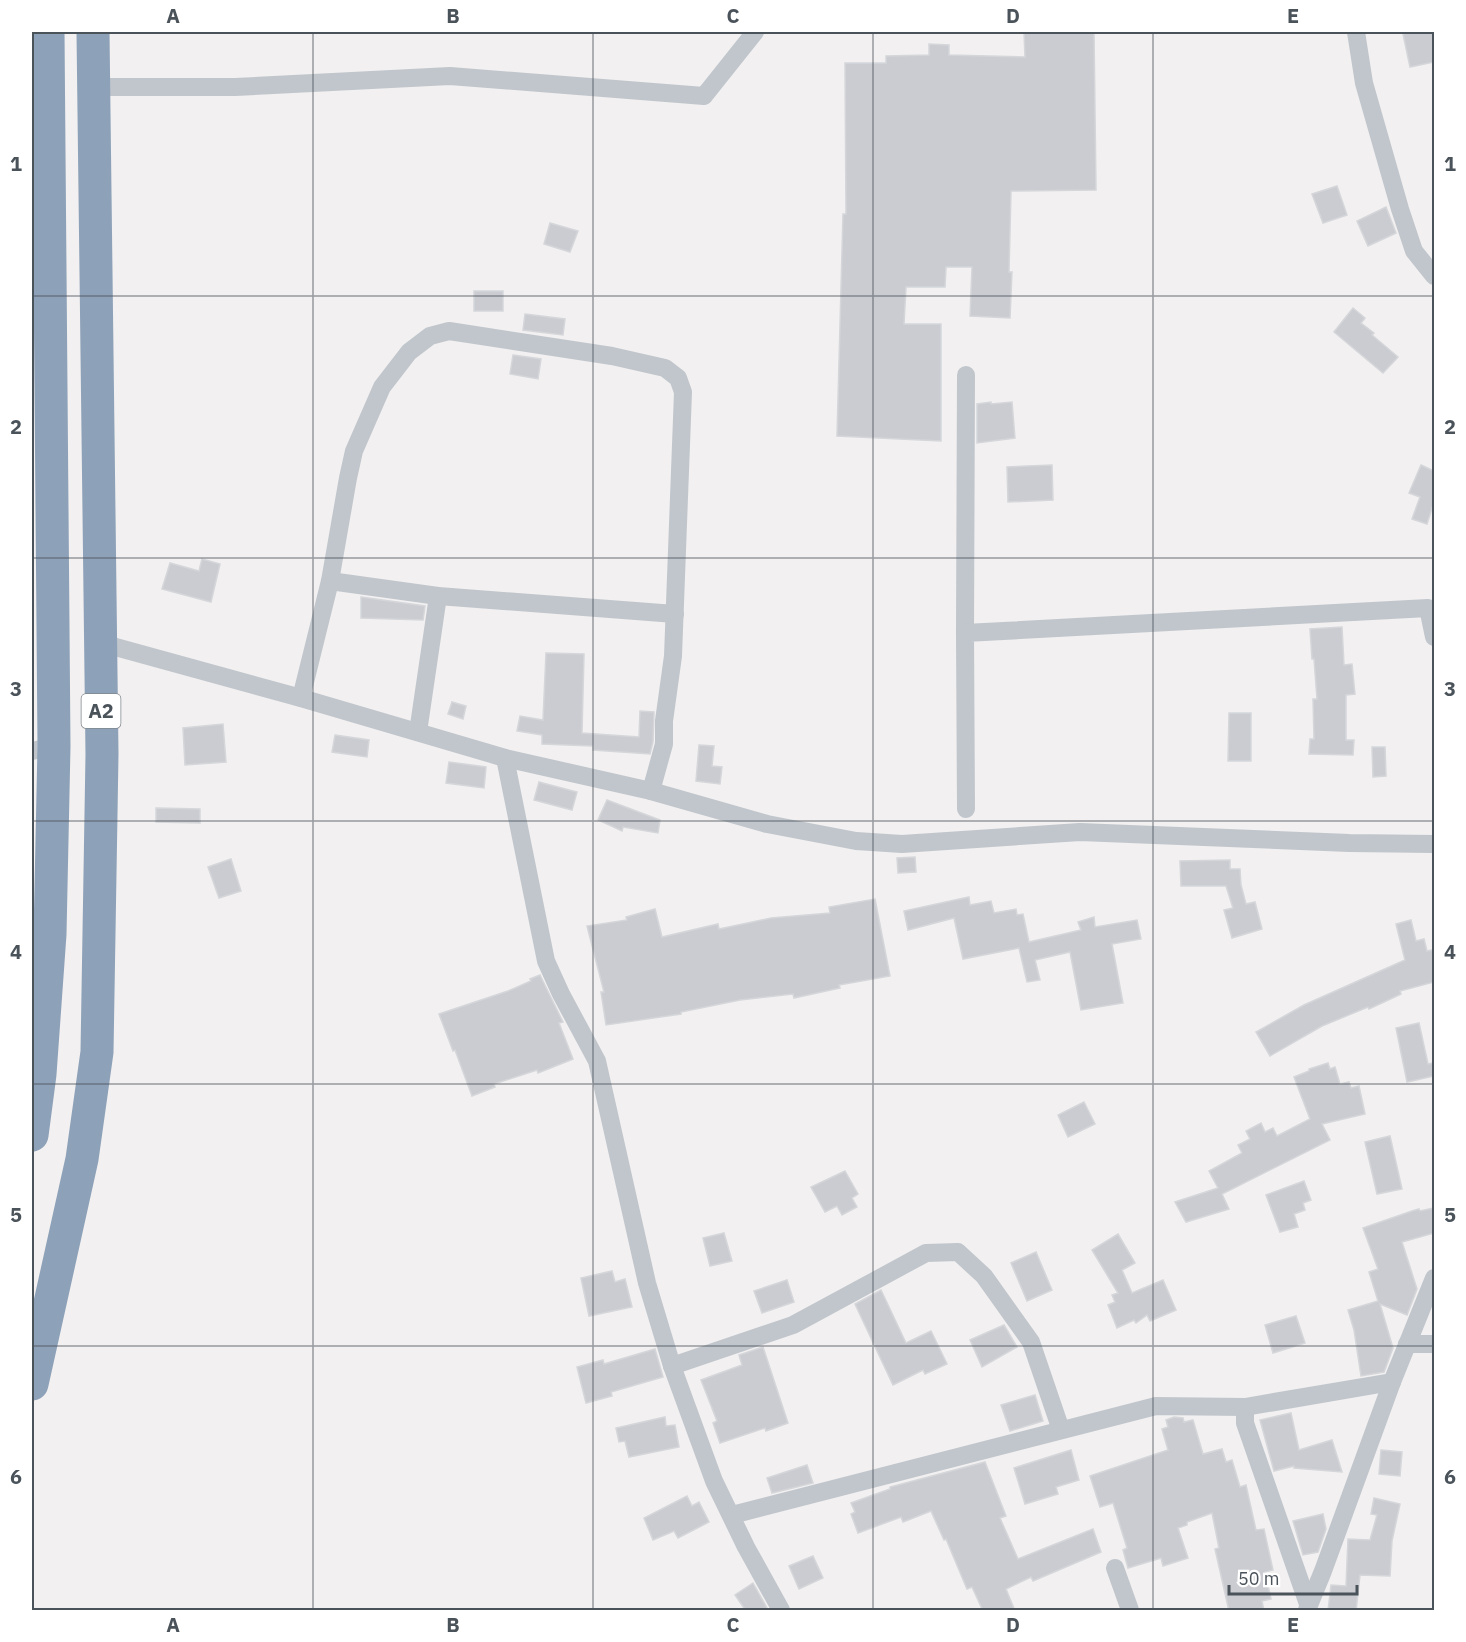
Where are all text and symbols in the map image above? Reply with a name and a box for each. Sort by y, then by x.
text: A [166,2,180,29]
text: B [446,2,460,29]
text: C [726,2,740,29]
text: D [1006,2,1020,29]
text: E [1287,2,1299,29]
text: 1 [10,150,22,177]
text: 1 [1444,150,1456,177]
text: 2 [10,413,22,440]
text: 2 [1444,413,1456,440]
text: 3 [10,675,22,702]
text: 3 [1444,675,1456,702]
road number: A2 [82,694,120,728]
text: 4 [10,938,22,965]
text: 4 [1444,938,1456,965]
text: 5 [10,1201,22,1228]
text: 5 [1444,1201,1456,1228]
text: 6 [10,1463,22,1490]
text: 6 [1444,1463,1456,1490]
scale bar [1229,1558,1356,1596]
text: 50 m [1238,1567,1280,1590]
text: A [166,1611,180,1638]
text: B [446,1611,460,1638]
text: C [726,1611,740,1638]
text: D [1006,1611,1020,1638]
text: E [1287,1611,1299,1638]

